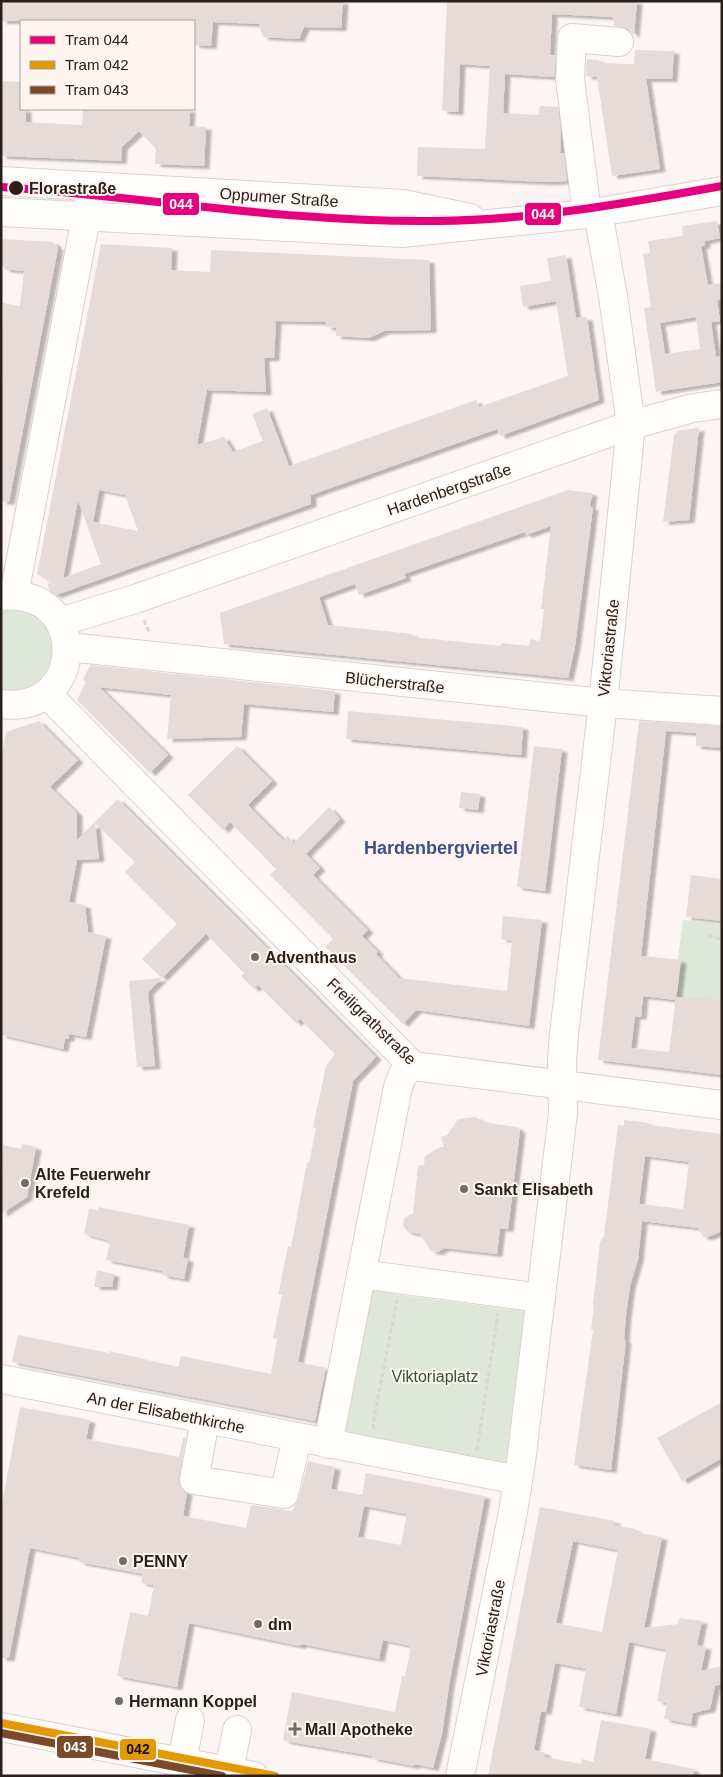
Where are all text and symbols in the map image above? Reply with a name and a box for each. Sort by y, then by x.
legend [20,20,195,110]
text: Tram 044 [65,31,129,48]
text: Tram 042 [65,56,129,73]
text: Tram 043 [65,81,129,98]
marker: Florastraße [7,179,25,197]
place label: Florastraße [29,180,116,197]
street label: Oppumer Straße [219,185,339,210]
line badge: 044 [162,192,200,216]
text: 044 [169,196,193,212]
line badge: 044 [524,202,562,226]
text: 044 [531,206,555,222]
street label: Hardenbergstraße [385,460,513,519]
street label: Viktoriastraße [595,598,622,698]
street label: Blücherstraße [345,669,445,696]
district label: Hardenbergviertel [364,838,518,858]
place label: Adventhaus [265,949,357,966]
marker: Adventhaus [249,951,261,963]
street label: Freiligrathstraße [324,975,420,1068]
place label: Alte Feuerwehr Krefeld [35,1166,151,1201]
marker: Alte Feuerwehr Krefeld [19,1177,31,1189]
place label: Sankt Elisabeth [474,1181,593,1198]
marker: Sankt Elisabeth [458,1183,470,1195]
park label: Viktoriaplatz [392,1368,478,1385]
street label: An der Elisabethkirche [86,1389,246,1436]
place label: PENNY [133,1553,188,1570]
marker: PENNY [117,1555,129,1567]
street label: Viktoriastraße [473,1578,508,1678]
place label: dm [268,1616,292,1633]
marker: dm [252,1618,264,1630]
place label: Hermann Koppel [129,1693,257,1710]
marker: Hermann Koppel [113,1695,125,1707]
place label: Mall Apotheke [305,1721,413,1738]
marker: Mall Apotheke [289,1723,301,1735]
line badge: 043 [56,1735,94,1759]
line badge: 042 [119,1738,157,1761]
text: 043 [63,1739,87,1755]
text: 042 [126,1741,150,1757]

